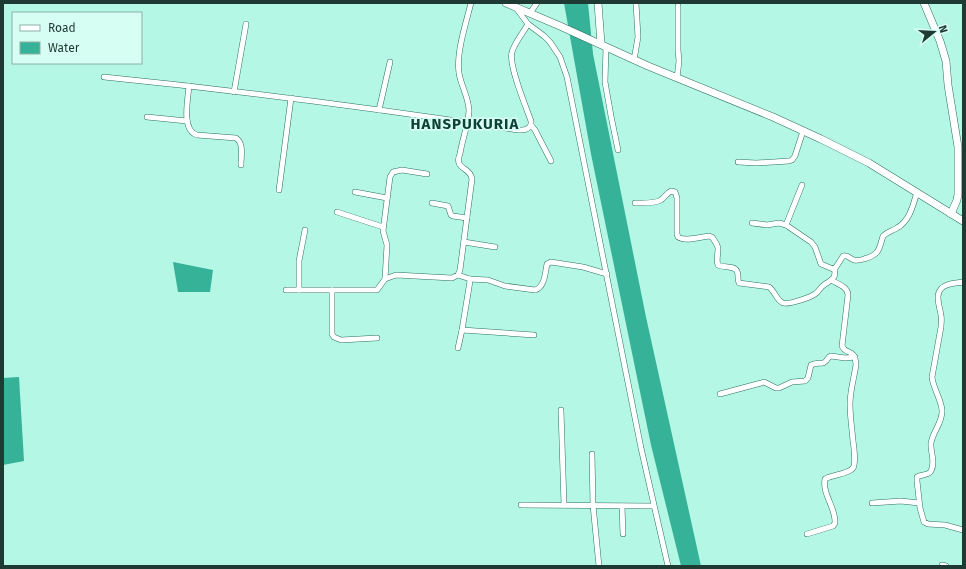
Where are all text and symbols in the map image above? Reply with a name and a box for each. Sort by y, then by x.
legend [12,12,142,64]
north arrow [914,12,954,52]
text: Road [48,21,76,35]
text: N [936,24,950,35]
text: Water [48,41,80,55]
district label: HANSPUKURIA [411,115,520,133]

